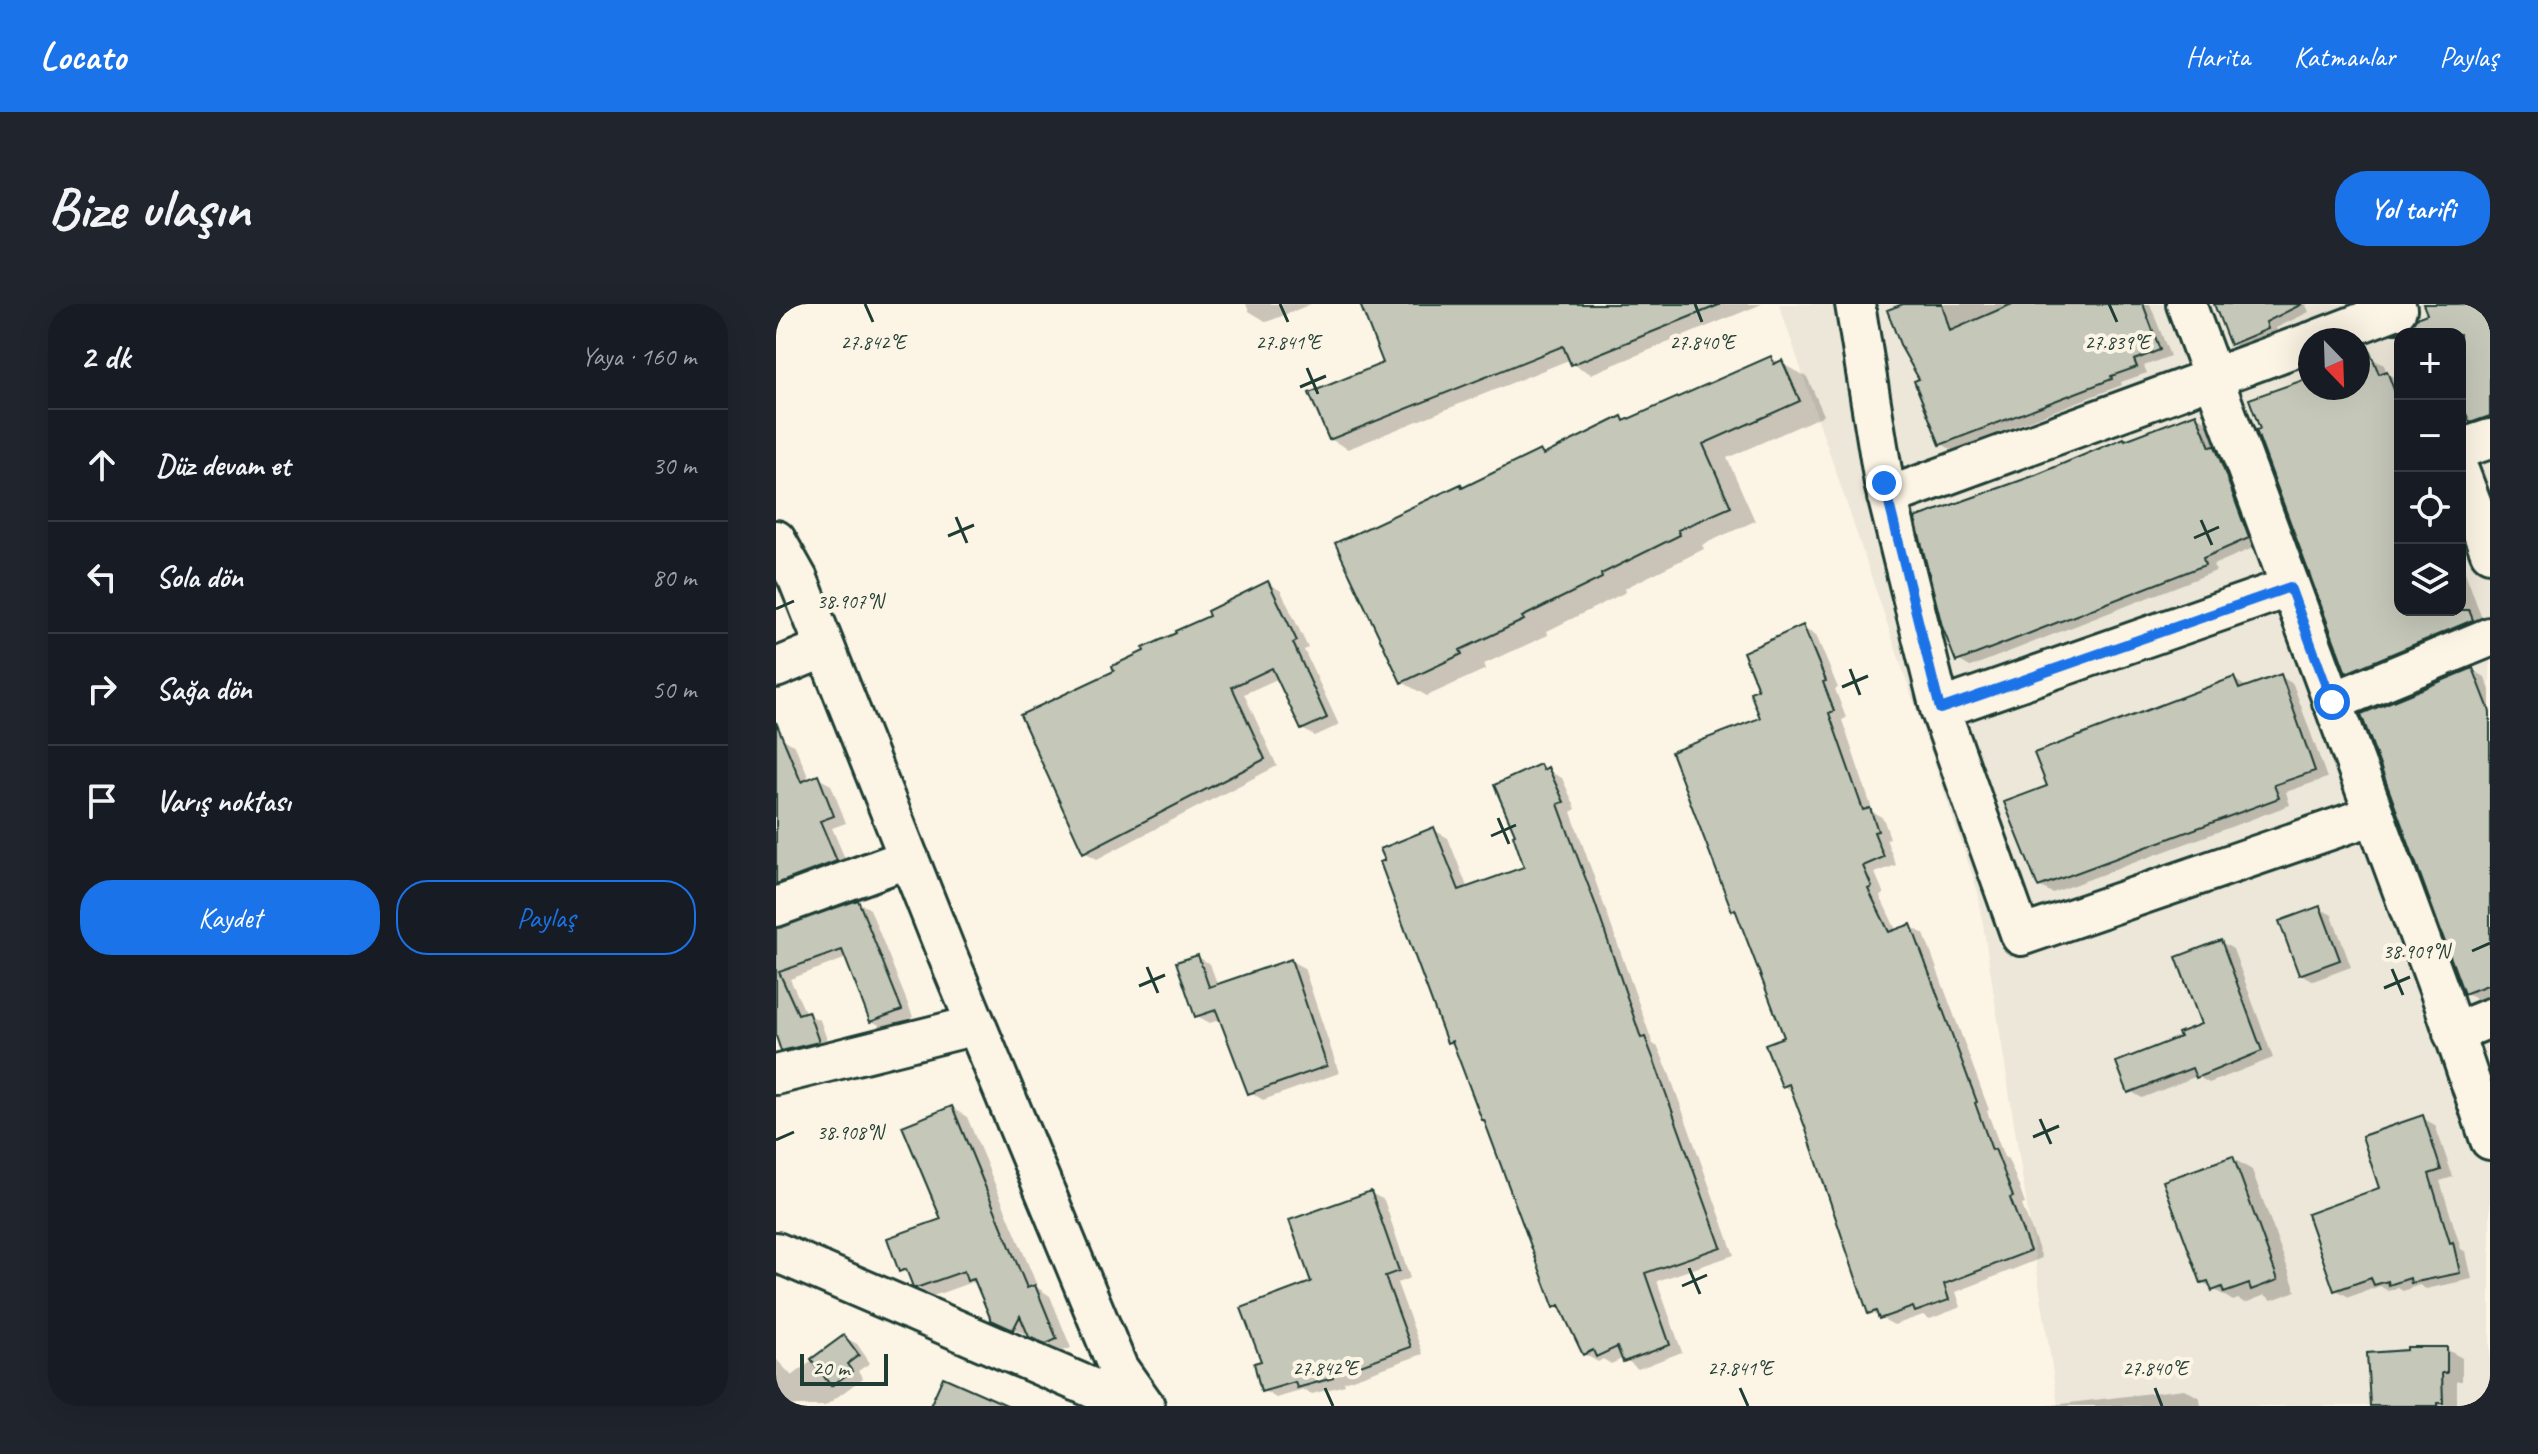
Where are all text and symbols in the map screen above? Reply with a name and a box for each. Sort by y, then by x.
text: Locato [40,33,126,80]
text: Harita [2186,39,2250,74]
text: Katmanlar [2294,39,2395,74]
text: Paylaş [2439,39,2498,74]
button: Yol tarifi [2335,171,2490,246]
text: Bize ulaşın [48,173,250,244]
north arrow [2298,328,2370,400]
map controls [2394,328,2466,616]
button: + [2394,328,2466,400]
text: 27.842°E [840,330,908,355]
text: 27.841°E [1255,330,1323,355]
text: 27.840°E [1669,330,1737,355]
text: 27.839°E [2084,330,2152,355]
text: 2 dk [80,335,130,378]
text: Yaya · 160 m [581,340,696,373]
button: − [2394,400,2466,472]
icon: ahead [80,443,124,487]
text: Düz devam et [156,446,290,484]
text: 30 m [652,449,696,482]
route end [1866,465,1902,501]
button: locate [2394,472,2466,544]
button: layers [2394,544,2466,616]
icon: left [80,555,124,599]
text: Sola dön [156,558,243,596]
text: 80 m [652,561,696,594]
text: 38.907°N [817,589,886,614]
icon: right [80,667,124,711]
text: Sağa dön [156,670,252,708]
text: 50 m [652,673,696,706]
route start [2314,684,2350,720]
icon: arrive [80,779,124,823]
text: Varış noktası [156,782,291,820]
button: Kaydet [80,880,380,955]
button: Paylaş [396,880,696,955]
text: 38.909°N [2383,939,2452,964]
text: 38.908°N [817,1120,886,1145]
scale bar [800,1350,888,1386]
text: 20 m [812,1354,849,1382]
text: 27.842°E [1292,1356,1360,1381]
text: 27.841°E [1707,1356,1775,1381]
text: 27.840°E [2122,1356,2190,1381]

